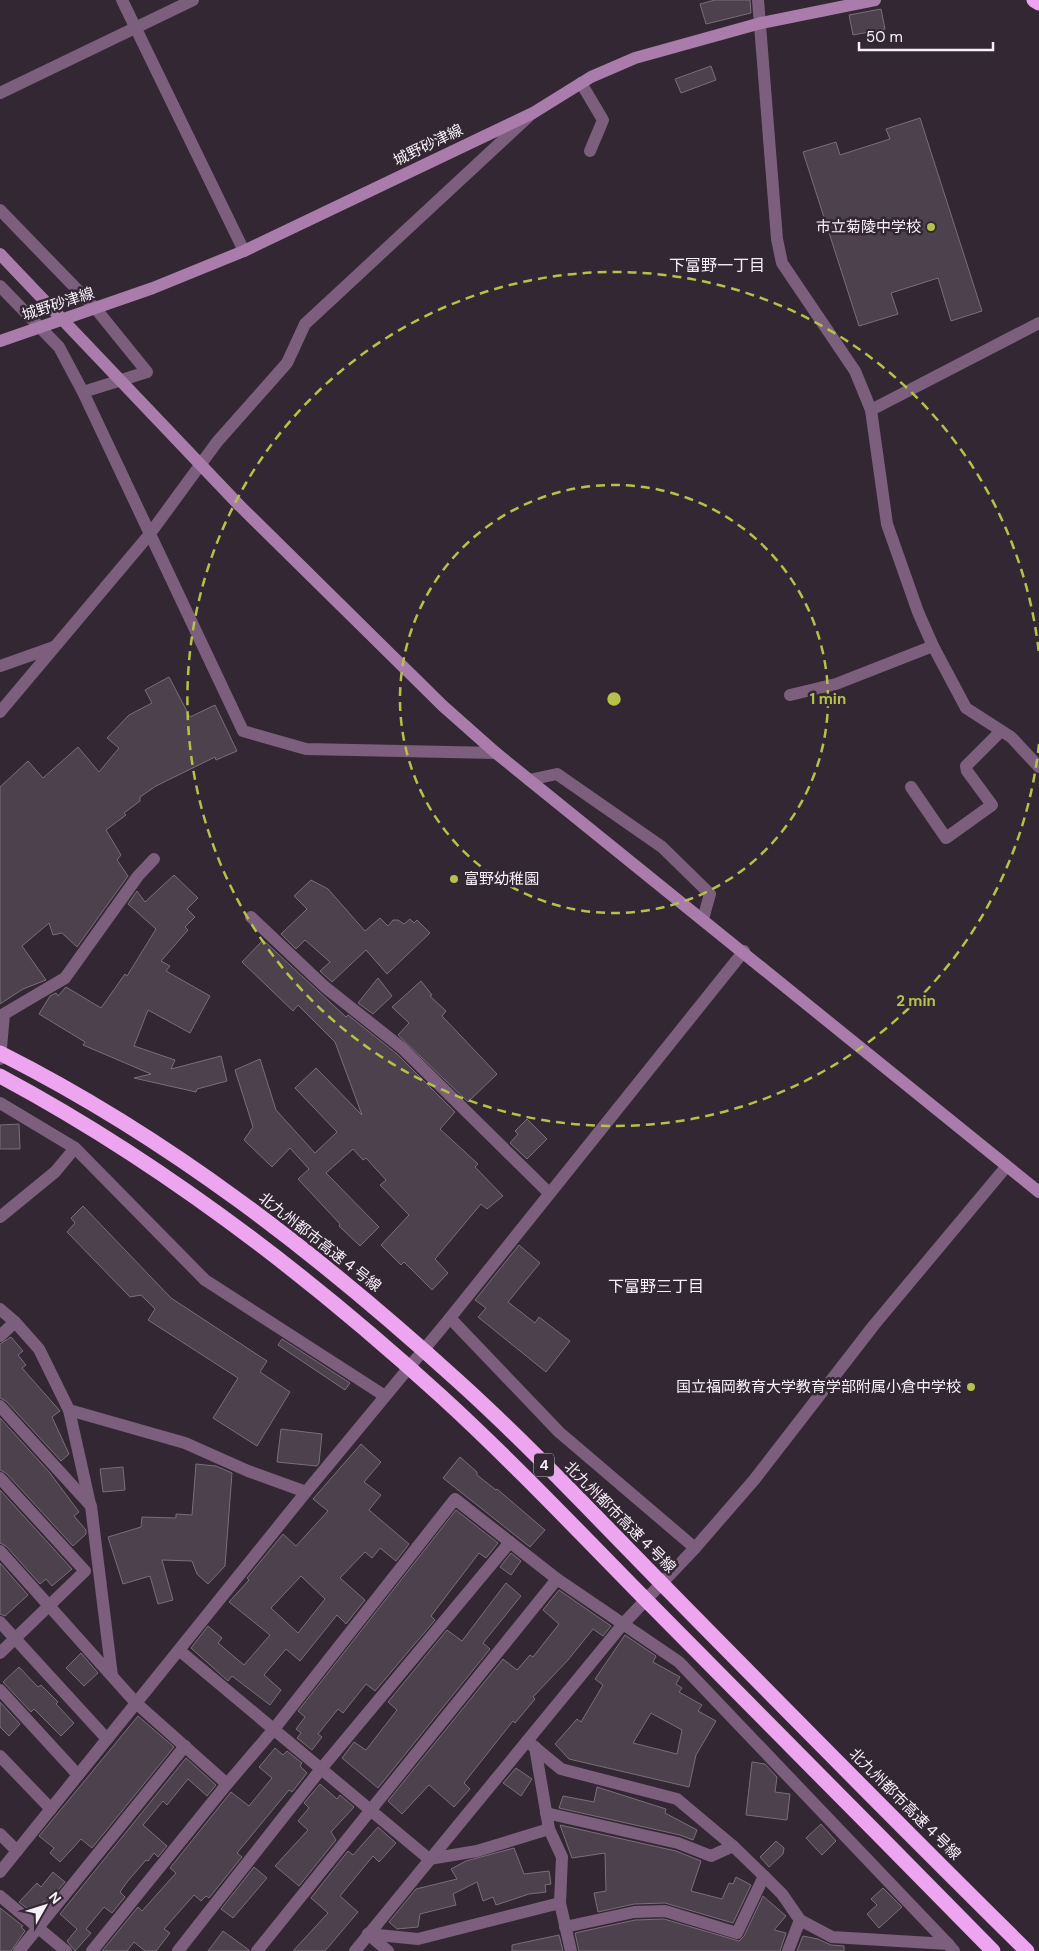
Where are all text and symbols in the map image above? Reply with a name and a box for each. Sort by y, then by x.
scale bar [859,20,993,52]
text: 50 m [866,27,903,47]
street label: 城野砂津線 [390,120,466,170]
place label: 市立菊陵中学校 [816,217,921,237]
marker: 市立菊陵中学校 [925,221,937,233]
district label: 下富野一丁目 [669,255,765,276]
street label: 城野砂津線 [19,283,97,325]
text: 1 min [810,689,846,709]
centre of rings [605,690,623,708]
place label: 富野幼稚園 [464,869,539,889]
marker: 富野幼稚園 [448,873,460,885]
text: 2 min [896,991,936,1011]
street label: 北九州都市高速４号線 [255,1188,385,1296]
district label: 下富野三丁目 [608,1276,704,1297]
place label: 国立福岡教育大学教育学部附属小倉中学校 [676,1377,961,1397]
marker: 国立福岡教育大学教育学部附属小倉中学校 [965,1381,977,1393]
road number: 4 [534,1454,554,1476]
street label: 北九州都市高速４号線 [560,1457,680,1577]
street label: 北九州都市高速４号線 [845,1744,965,1864]
north arrow [20,1881,70,1931]
text: N [45,1888,65,1907]

